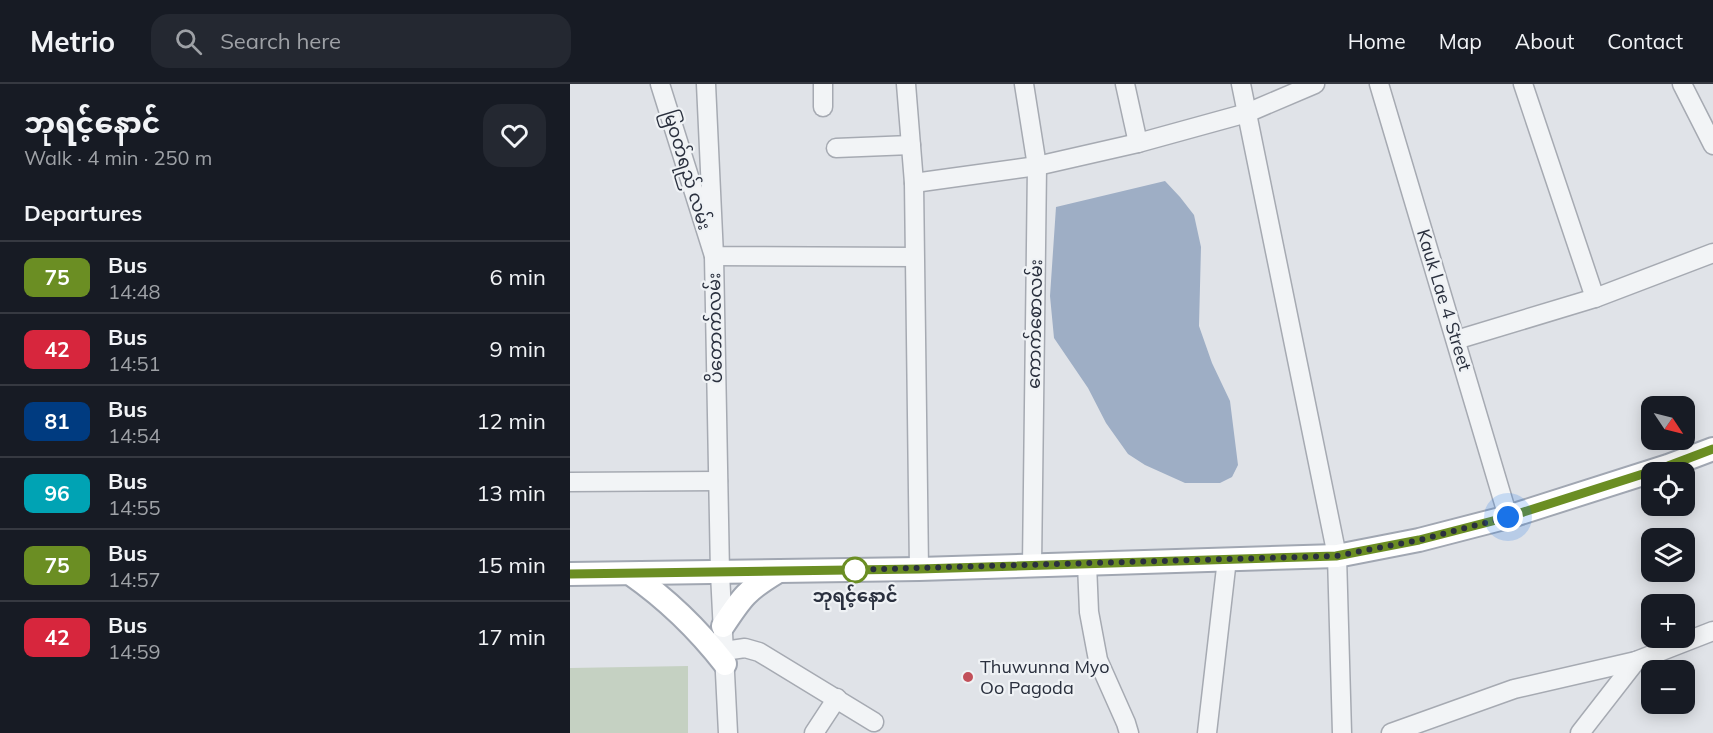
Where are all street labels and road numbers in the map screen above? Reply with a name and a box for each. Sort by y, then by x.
street label: မြဝတ်ရည် လမ်း [654,107,718,234]
street label: Kauk Lae 4 Street [1412,226,1477,373]
street label: ကောက်စောလမ်း [1021,259,1047,389]
street label: ပိတောက်လမ်း [700,273,727,384]

